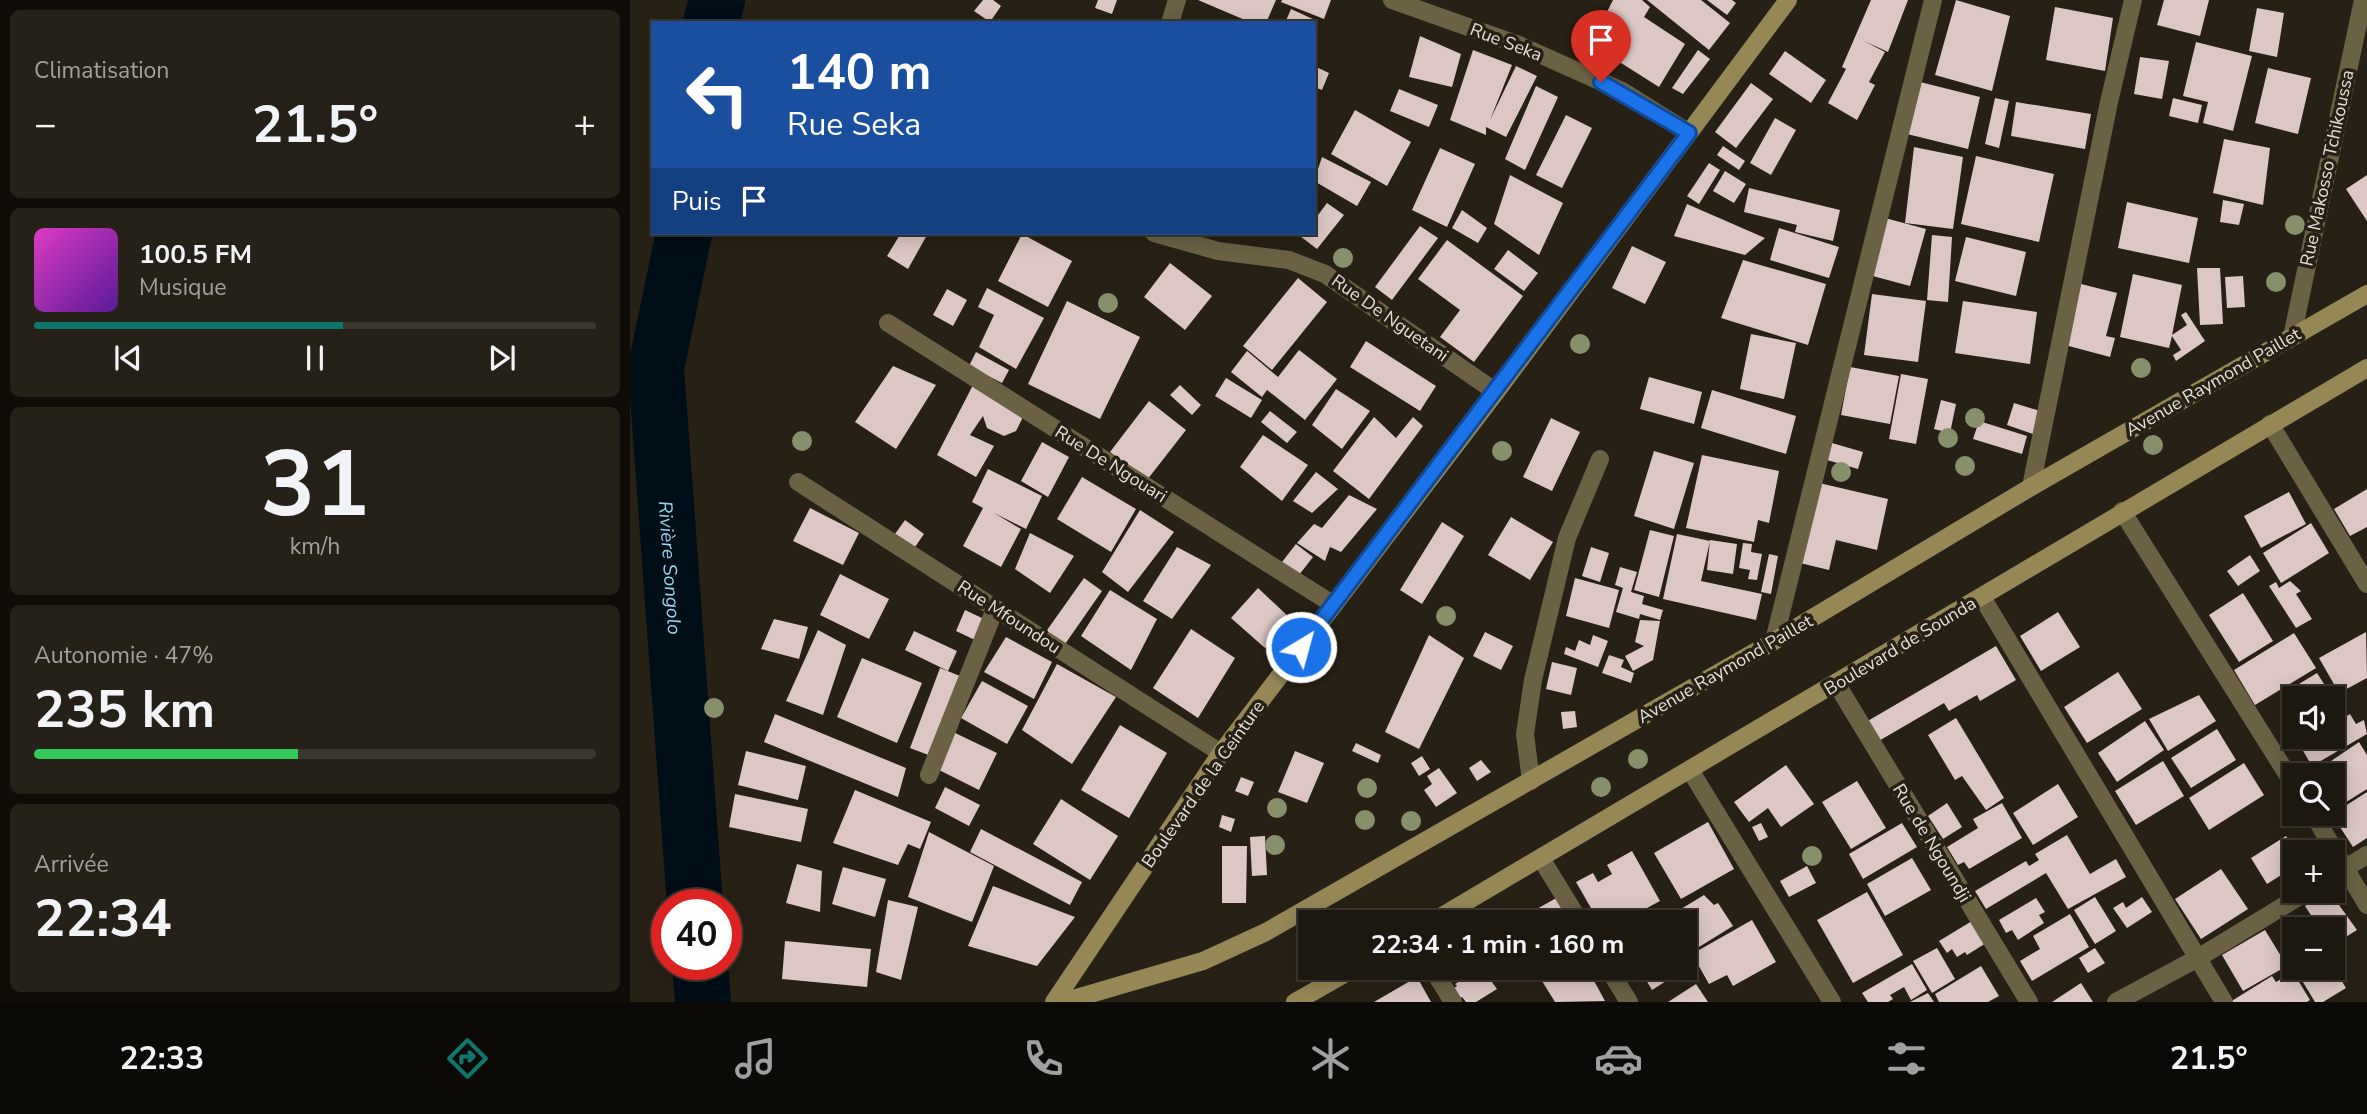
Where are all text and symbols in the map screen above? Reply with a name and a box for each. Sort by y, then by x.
pin [1571,10,1631,82]
street label: Rue Seka [1466,17,1546,67]
icon: arrive [1582,21,1620,59]
text: 140 m [787,39,931,106]
icon: left [672,49,763,140]
text: Climatisation [34,55,169,86]
street label: Rue Makosso Tchikoussa [2294,68,2360,268]
text: 21.5° [252,89,378,160]
text: − [34,99,57,150]
text: + [573,99,596,150]
text: Rue Seka [787,103,921,146]
icon: arrive [735,182,773,220]
text: Puis [672,184,721,219]
text: 100.5 FM [139,237,252,272]
street label: Rue De Nguetani [1327,269,1453,367]
text: Musique [139,272,227,303]
street label: Avenue Raymond Paillet [2121,322,2306,442]
icon: previous [109,339,147,377]
icon: pause [296,339,334,377]
icon: next [483,339,521,377]
street label: Rue De Ngouari [1050,420,1172,508]
text: 31 [260,423,370,547]
water label: Rivière Songolo [652,500,687,635]
text: km/h [290,531,340,562]
street label: Rue Mfoundou [953,575,1065,659]
street label: Boulevard de Sounda [1820,591,1980,701]
street label: Avenue Raymond Paillet [1633,609,1818,729]
position arrow [1264,610,1338,684]
text: Autonomie · 47% [34,640,214,671]
text: 235 km [34,674,215,745]
map controls [2282,686,2345,980]
button: sound [2282,686,2345,749]
street label: Boulevard de la Ceinture [1136,696,1270,872]
button: search [2282,763,2345,826]
street label: Rue de Ngoundji [1887,779,1977,907]
button: + [2282,840,2345,903]
text: Arrivée [34,849,109,880]
text: 22:34 [34,883,172,954]
speed limit sign: 40 [651,889,742,980]
button: − [2282,917,2345,980]
text: 22:34 · 1 min · 160 m [1371,927,1624,962]
icon: directions [443,1034,492,1083]
icon: music [731,1034,780,1083]
icon: phone [1019,1034,1068,1083]
icon: climate [1306,1034,1355,1083]
icon: car [1594,1034,1643,1083]
icon: filters [1882,1034,1931,1083]
text: 22:33 [119,1037,204,1080]
text: 21.5° [2170,1037,2248,1080]

